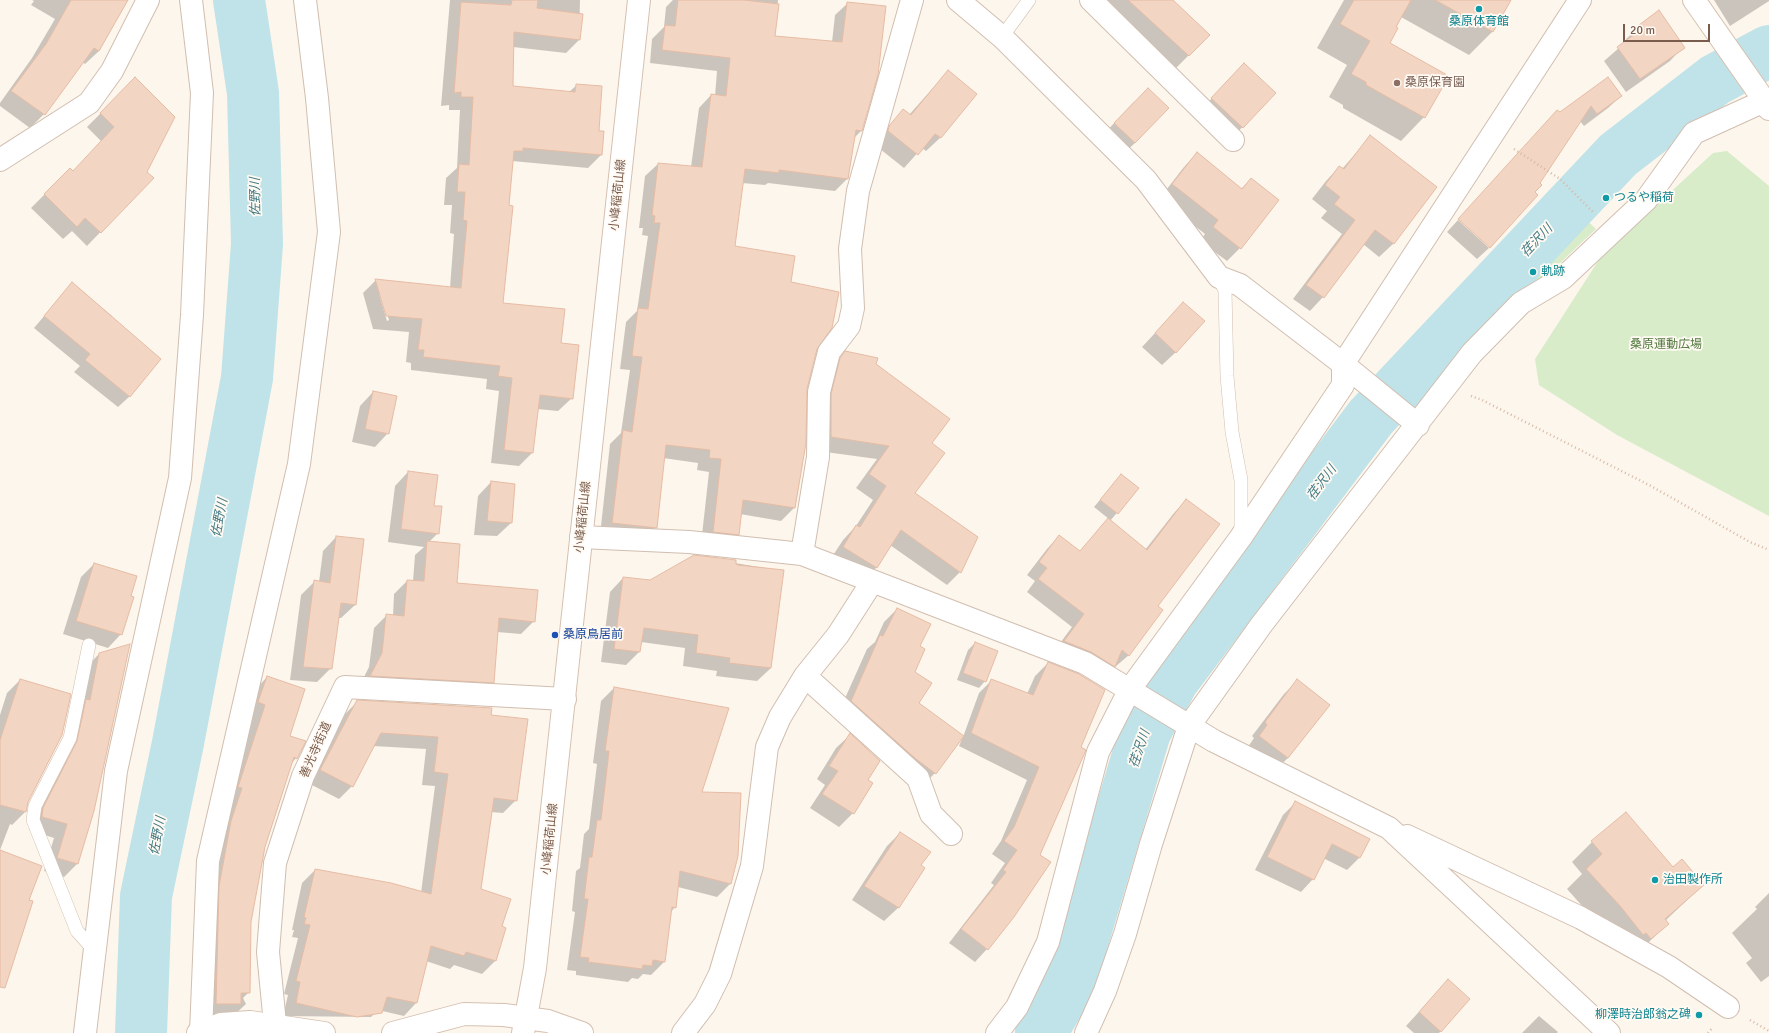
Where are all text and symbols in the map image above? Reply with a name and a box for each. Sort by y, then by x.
marker: 桑原体育館 [1474,4,1484,14]
place label: 桑原体育館 [1449,15,1509,29]
scale bar [1625,16,1712,42]
text: 20 m [1630,23,1655,38]
place label: 桑原保育園 [1405,76,1465,90]
marker: 桑原保育園 [1392,78,1402,88]
street label: 小峰稲荷山線 [607,158,629,232]
water label: 佐野川 [248,177,264,217]
place label: つるや稲荷 [1614,191,1674,205]
marker: つるや稲荷 [1601,193,1611,203]
water label: 荏沢川 [1518,221,1556,261]
place label: 軌跡 [1541,265,1565,279]
marker: 軌跡 [1528,267,1538,277]
park label: 桑原運動広場 [1630,338,1702,352]
water label: 荏沢川 [1304,463,1340,503]
street label: 小峰稲荷山線 [572,480,594,554]
water label: 佐野川 [209,497,231,539]
place label: 桑原鳥居前 [563,628,623,642]
marker: 桑原鳥居前 [550,630,560,640]
street label: 善光寺街道 [297,720,335,780]
water label: 荏沢川 [1126,728,1154,770]
street label: 小峰稲荷山線 [539,802,561,876]
water label: 佐野川 [147,815,169,857]
place label: 治田製作所 [1663,873,1723,887]
marker: 治田製作所 [1650,875,1660,885]
place label: 柳澤時治郎翁之碑 [1595,1008,1691,1022]
marker: 柳澤時治郎翁之碑 [1694,1010,1704,1020]

